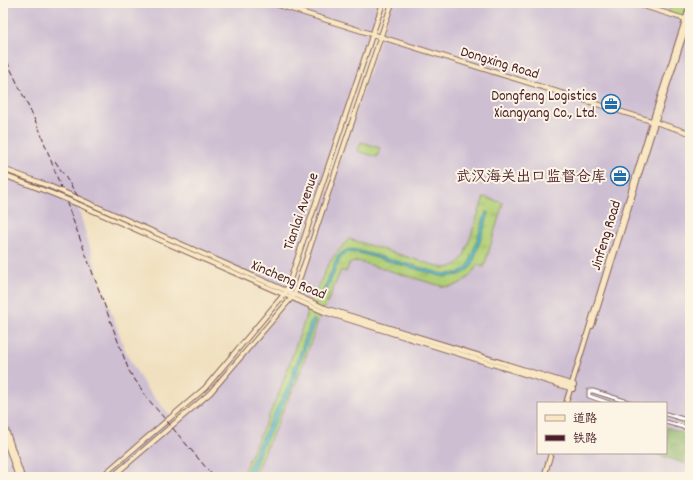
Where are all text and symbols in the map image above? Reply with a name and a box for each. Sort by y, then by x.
street label: Dongxing Road [457,42,541,86]
place label: Dongfeng Logistics Xiangyang Co., Ltd. [491,86,597,125]
office icon: Dongfeng Logistics Xiangyang Co., Ltd. [600,93,622,115]
office icon: 武汉海关出口监督仓库 [609,165,631,187]
place label: 武汉海关出口监督仓库 [456,167,606,189]
street label: Tianlai Avenue [278,170,326,253]
street label: Jinfeng Road [586,198,628,273]
street label: Xincheng Road [247,255,329,306]
legend [537,402,667,454]
text: 道路 [573,411,597,428]
text: 铁路 [573,431,597,448]

